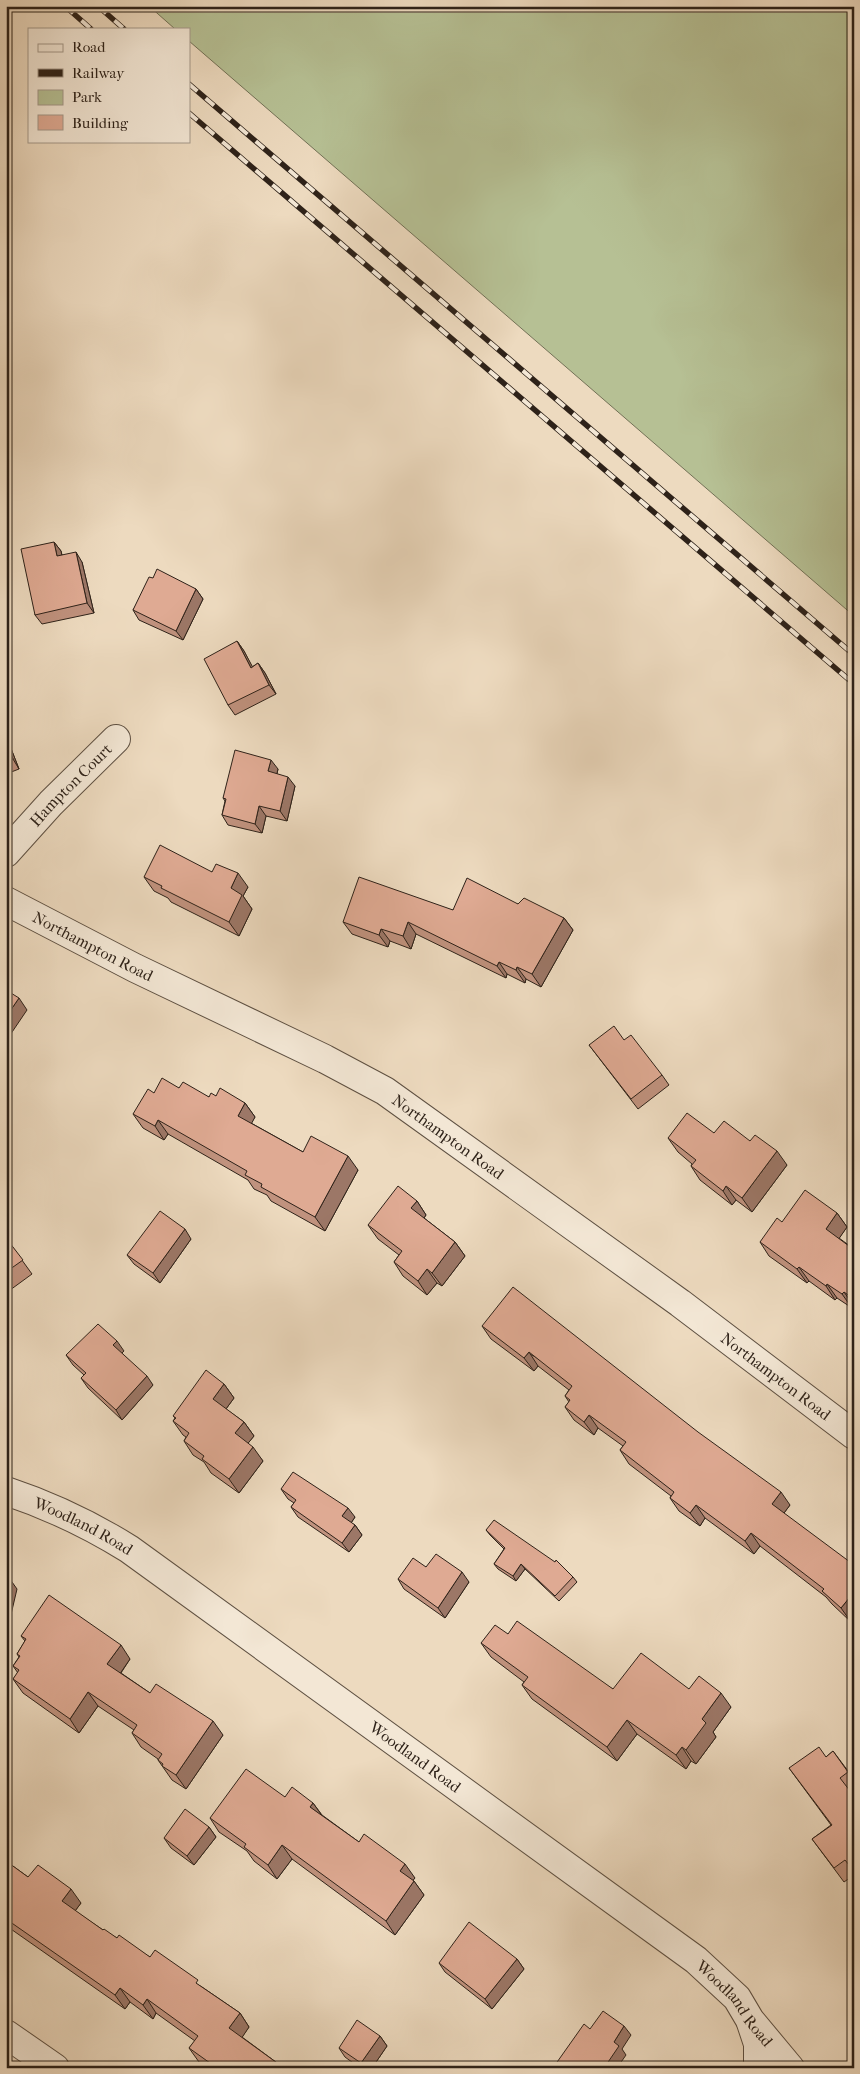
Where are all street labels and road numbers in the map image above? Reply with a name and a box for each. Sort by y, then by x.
street label: Hampton Court [26,739,116,830]
street label: Northampton Road [29,908,156,985]
street label: Northampton Road [388,1090,508,1184]
street label: Northampton Road [717,1329,835,1424]
street label: Woodland Road [30,1493,136,1559]
street label: Woodland Road [365,1717,465,1797]
street label: Woodland Road [692,1956,777,2051]

